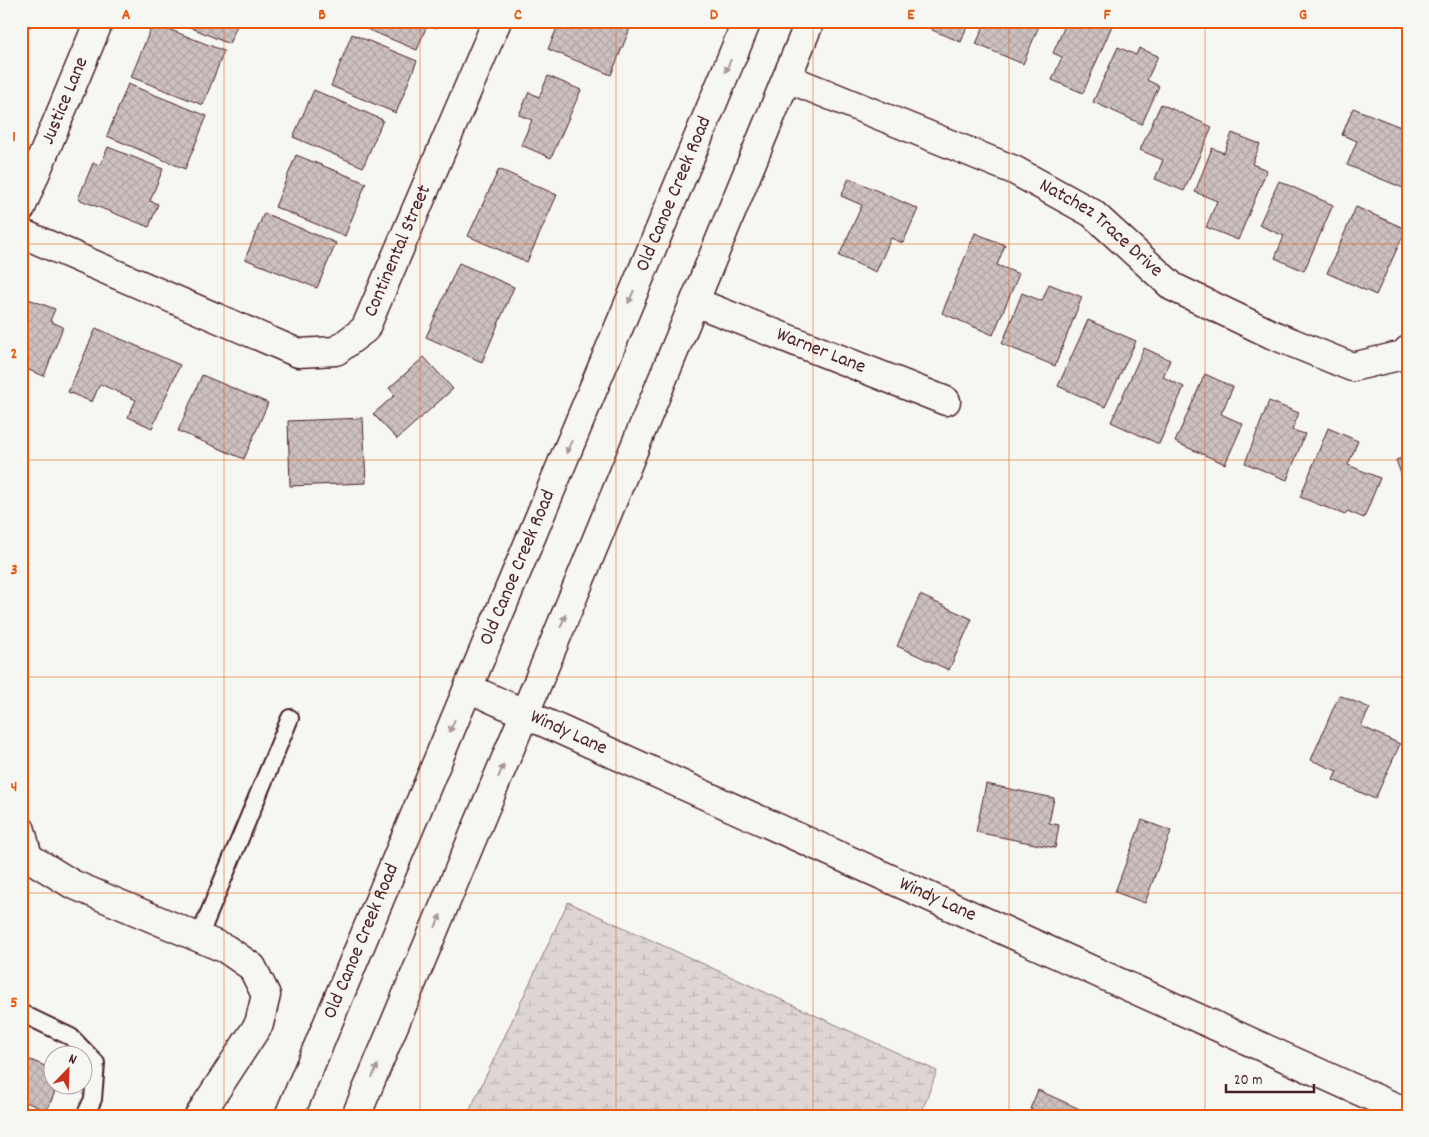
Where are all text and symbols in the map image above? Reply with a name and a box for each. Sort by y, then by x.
text: A [122,4,131,27]
text: B [318,4,326,27]
text: C [514,4,522,27]
text: D [710,4,719,27]
text: E [907,4,915,27]
text: F [1103,4,1111,27]
text: G [1299,4,1307,27]
street label: Justice Lane [35,53,96,149]
one-way arrow [724,59,732,74]
street label: Old Canoe Creek Road [629,112,719,276]
text: 1 [12,126,16,149]
street label: Natchez Trace Drive [1034,172,1169,285]
street label: Continental Street [358,181,439,322]
one-way arrow [627,290,635,304]
street label: Warner Lane [772,321,870,382]
text: 2 [11,343,18,366]
one-way arrow [564,440,572,454]
street label: Old Canoe Creek Road [473,486,563,650]
text: 3 [10,559,18,582]
one-way arrow [560,614,568,628]
street label: Windy Lane [525,704,612,763]
one-way arrow [447,719,455,733]
one-way arrow [497,764,505,778]
text: 4 [11,776,17,799]
street label: Old Canoe Creek Road [317,860,407,1024]
street label: Windy Lane [894,870,981,930]
one-way arrow [434,913,442,928]
text: 5 [10,992,18,1015]
north arrow [42,1044,92,1094]
text: N [65,1049,79,1070]
scale bar [1226,1062,1314,1094]
one-way arrow [372,1064,380,1078]
text: 20 m [1234,1070,1262,1092]

